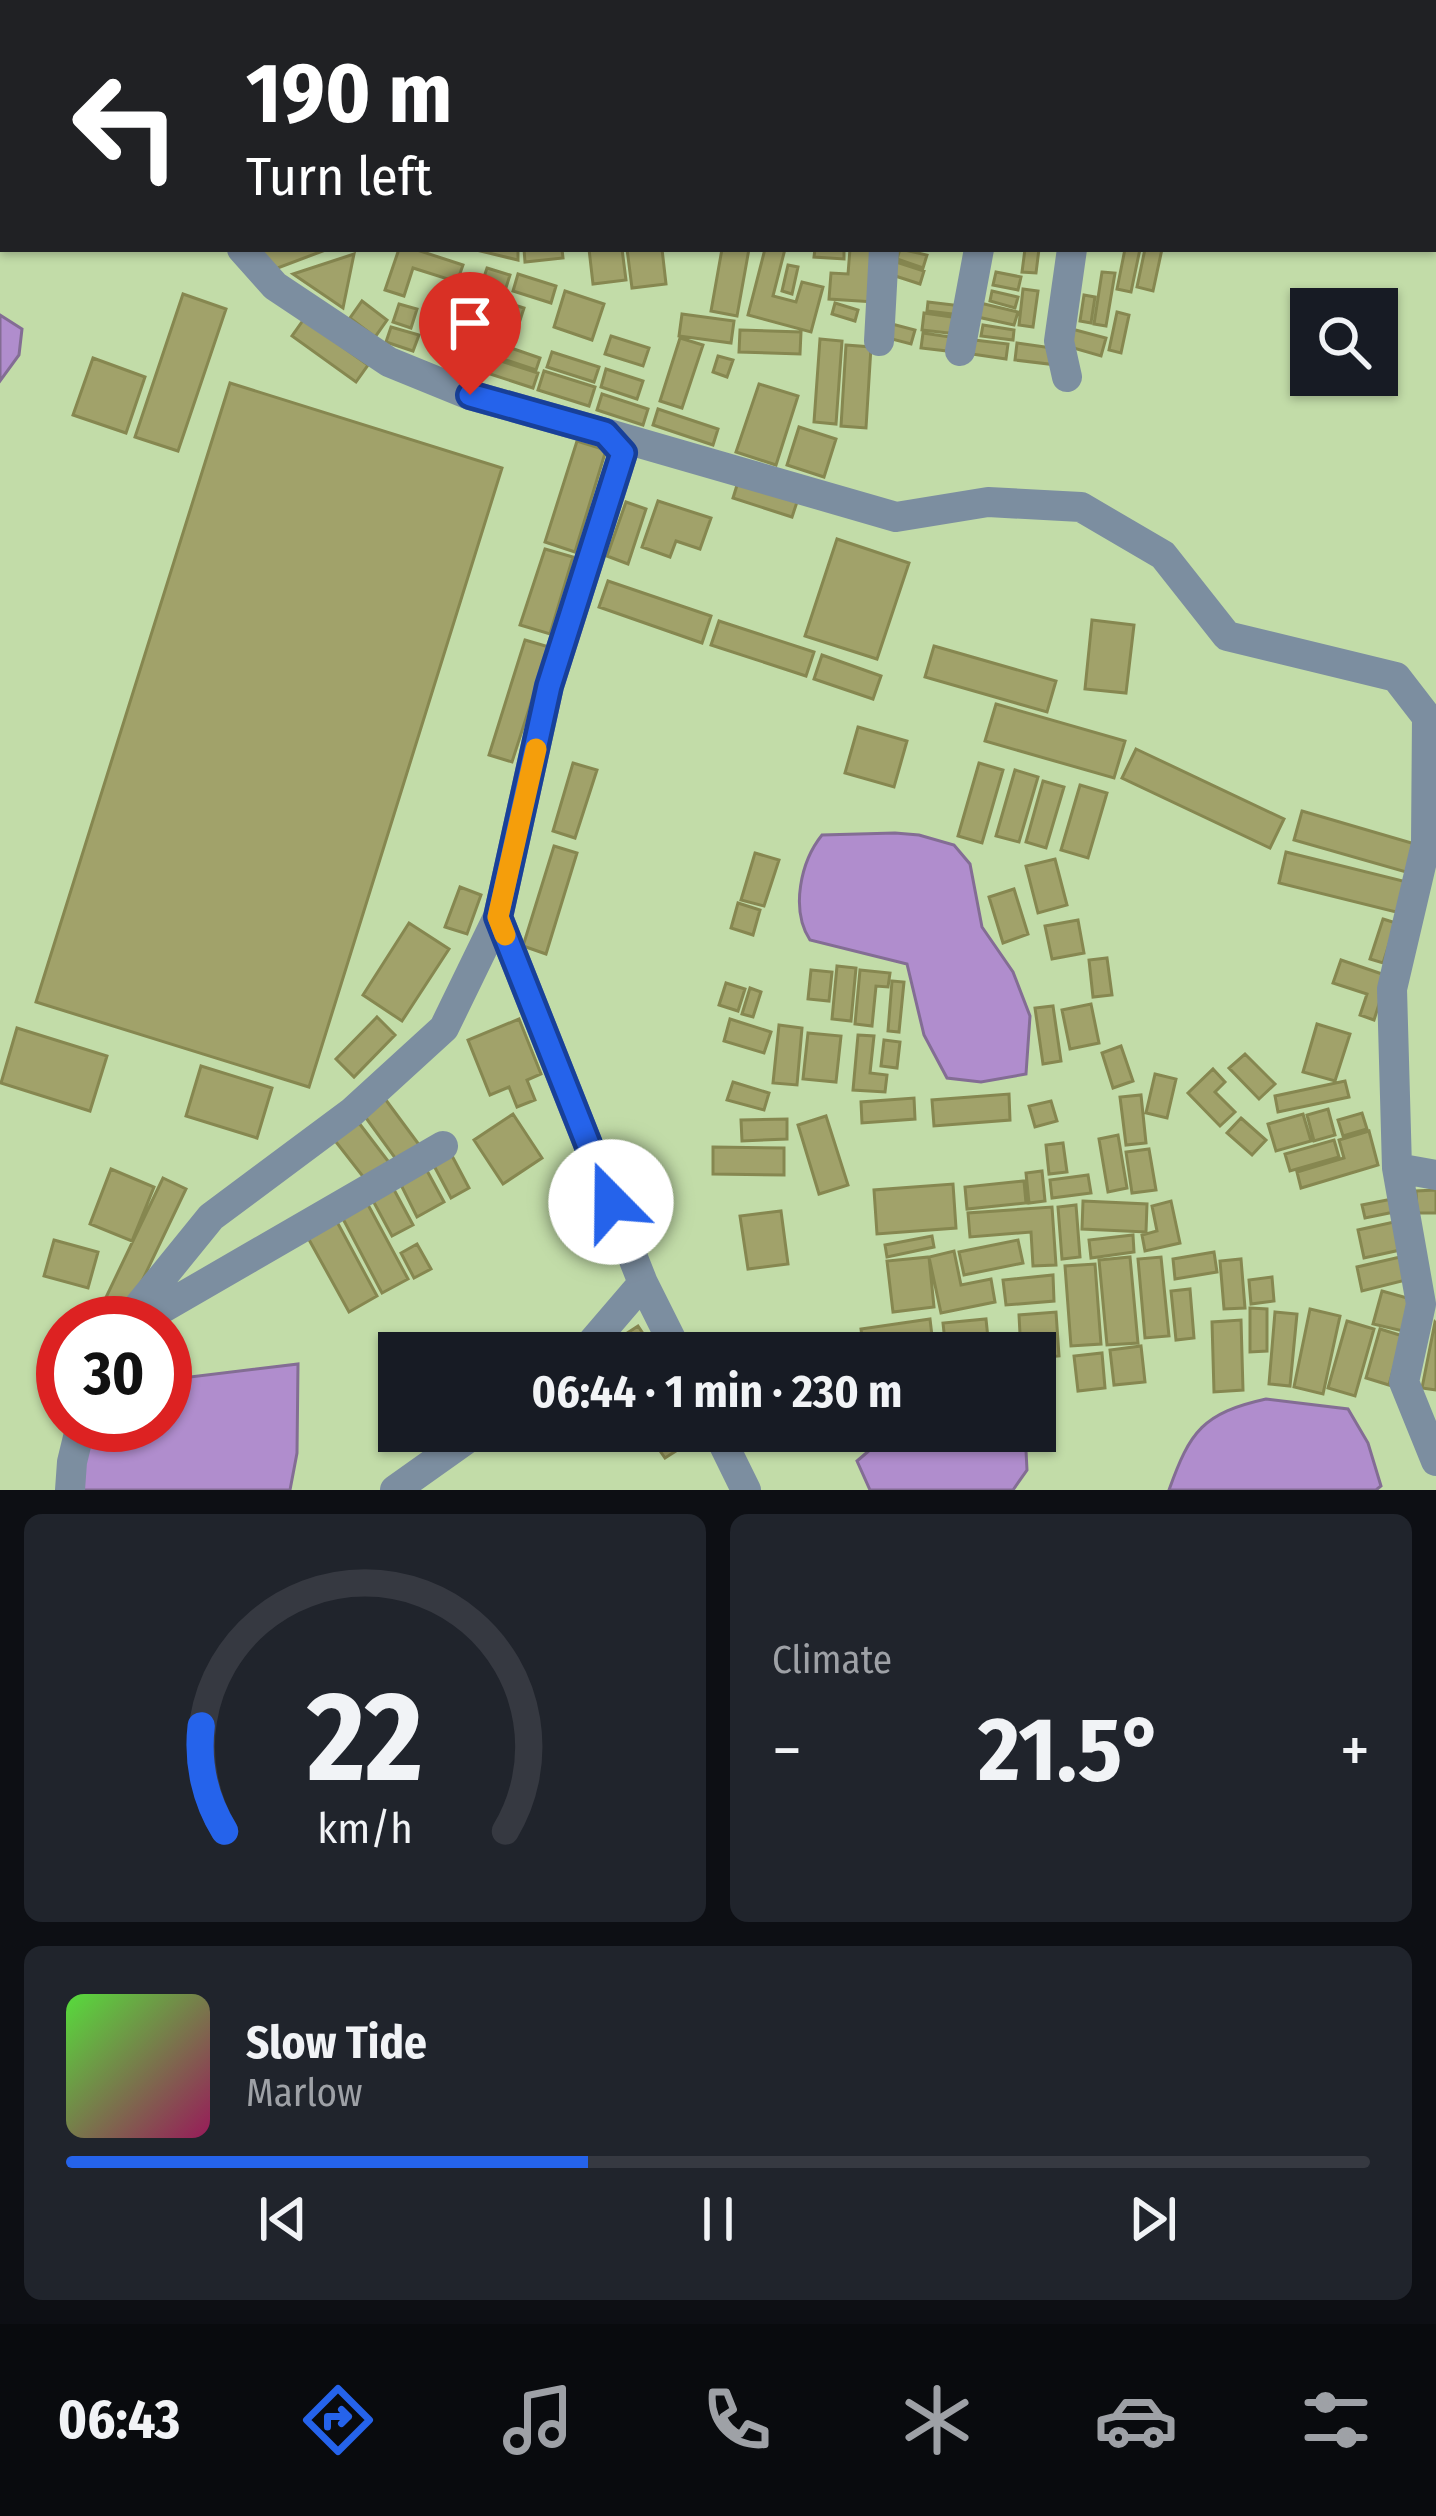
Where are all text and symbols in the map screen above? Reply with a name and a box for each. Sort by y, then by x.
text: 190 m [246,43,452,144]
icon: left [48,48,204,204]
text: Turn left [246,145,432,209]
pin [419,272,521,395]
map controls [1290,288,1398,396]
button: search [1290,288,1398,396]
icon: arrive [437,290,503,356]
position arrow [548,1139,674,1265]
speed limit sign: 30 [36,1296,192,1452]
text: 06:44 · 1 min · 230 m [532,1365,902,1419]
text: Climate [772,1637,892,1683]
text: 22 [306,1663,423,1813]
text: 21.5° [978,1696,1163,1804]
text: − [772,1711,802,1790]
text: + [1340,1711,1370,1790]
text: km/h [317,1803,413,1854]
text: Slow Tide [246,2016,427,2070]
text: Marlow [246,2070,363,2116]
icon: previous [250,2186,316,2252]
icon: pause [685,2186,751,2252]
icon: next [1120,2186,1186,2252]
icon: directions [296,2378,380,2462]
icon: music [496,2378,580,2462]
icon: phone [695,2378,779,2462]
icon: climate [895,2378,979,2462]
icon: car [1094,2378,1178,2462]
icon: filters [1294,2378,1378,2462]
text: 06:43 [58,2388,180,2452]

